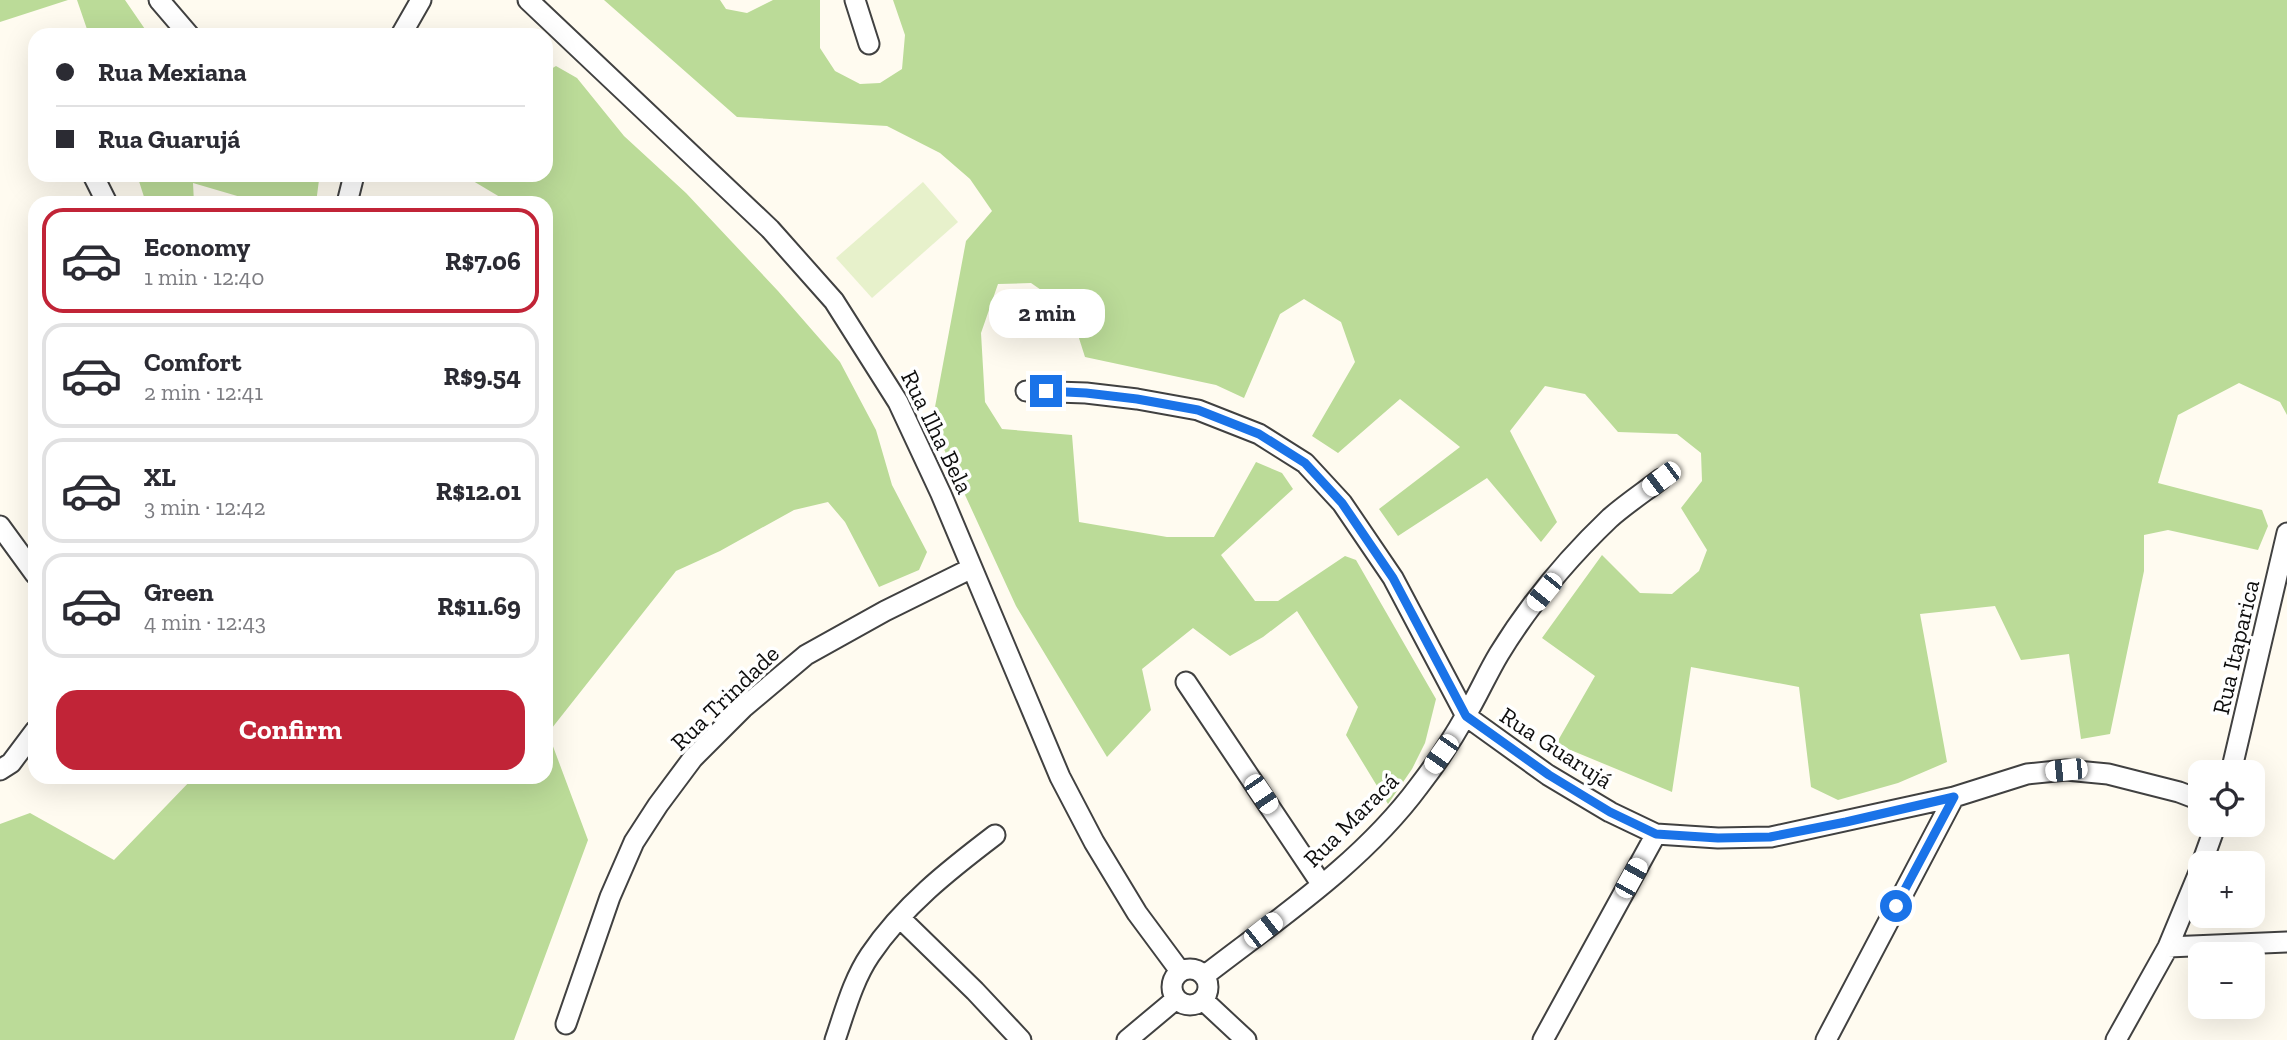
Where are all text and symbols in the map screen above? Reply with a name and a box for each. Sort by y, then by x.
text: Rua Mexiana [98,56,247,88]
text: Rua Guarujá [98,123,241,155]
icon: car [60,229,123,292]
text: Economy [144,231,250,263]
text: R$7.06 [445,245,521,277]
text: 1 min · 12:40 [144,263,265,291]
callout: 2 min [988,290,1104,338]
text: 2 min [1018,299,1076,327]
icon: car [60,344,123,407]
text: Comfort [144,346,241,378]
text: R$9.54 [443,360,521,392]
street label: Rua Ilha Bela [895,365,980,499]
route end [1030,375,1062,407]
text: 2 min · 12:41 [144,378,263,406]
car [1638,458,1685,500]
icon: car [60,459,123,522]
text: XL [144,461,176,493]
text: R$12.01 [436,475,521,507]
text: 3 min · 12:42 [144,493,266,521]
car [1523,569,1566,615]
icon: car [60,574,123,637]
text: Green [144,576,214,608]
street label: Rua Itaparica [2206,576,2265,717]
text: R$11.69 [437,590,521,622]
text: 4 min · 12:43 [144,608,266,636]
street label: Rua Trindade [665,639,785,756]
button: Confirm [56,690,525,770]
street label: Rua Guarujá [1495,701,1618,795]
car [1421,731,1462,777]
car [2045,757,2088,783]
map controls [2188,760,2265,1019]
button: locate [2188,760,2265,837]
street label: Rua Maracá [1297,766,1404,873]
car [1241,771,1282,817]
button: + [2188,851,2265,928]
car [1612,855,1651,901]
route start [1880,890,1912,922]
car [1240,909,1287,951]
button: − [2188,942,2265,1019]

